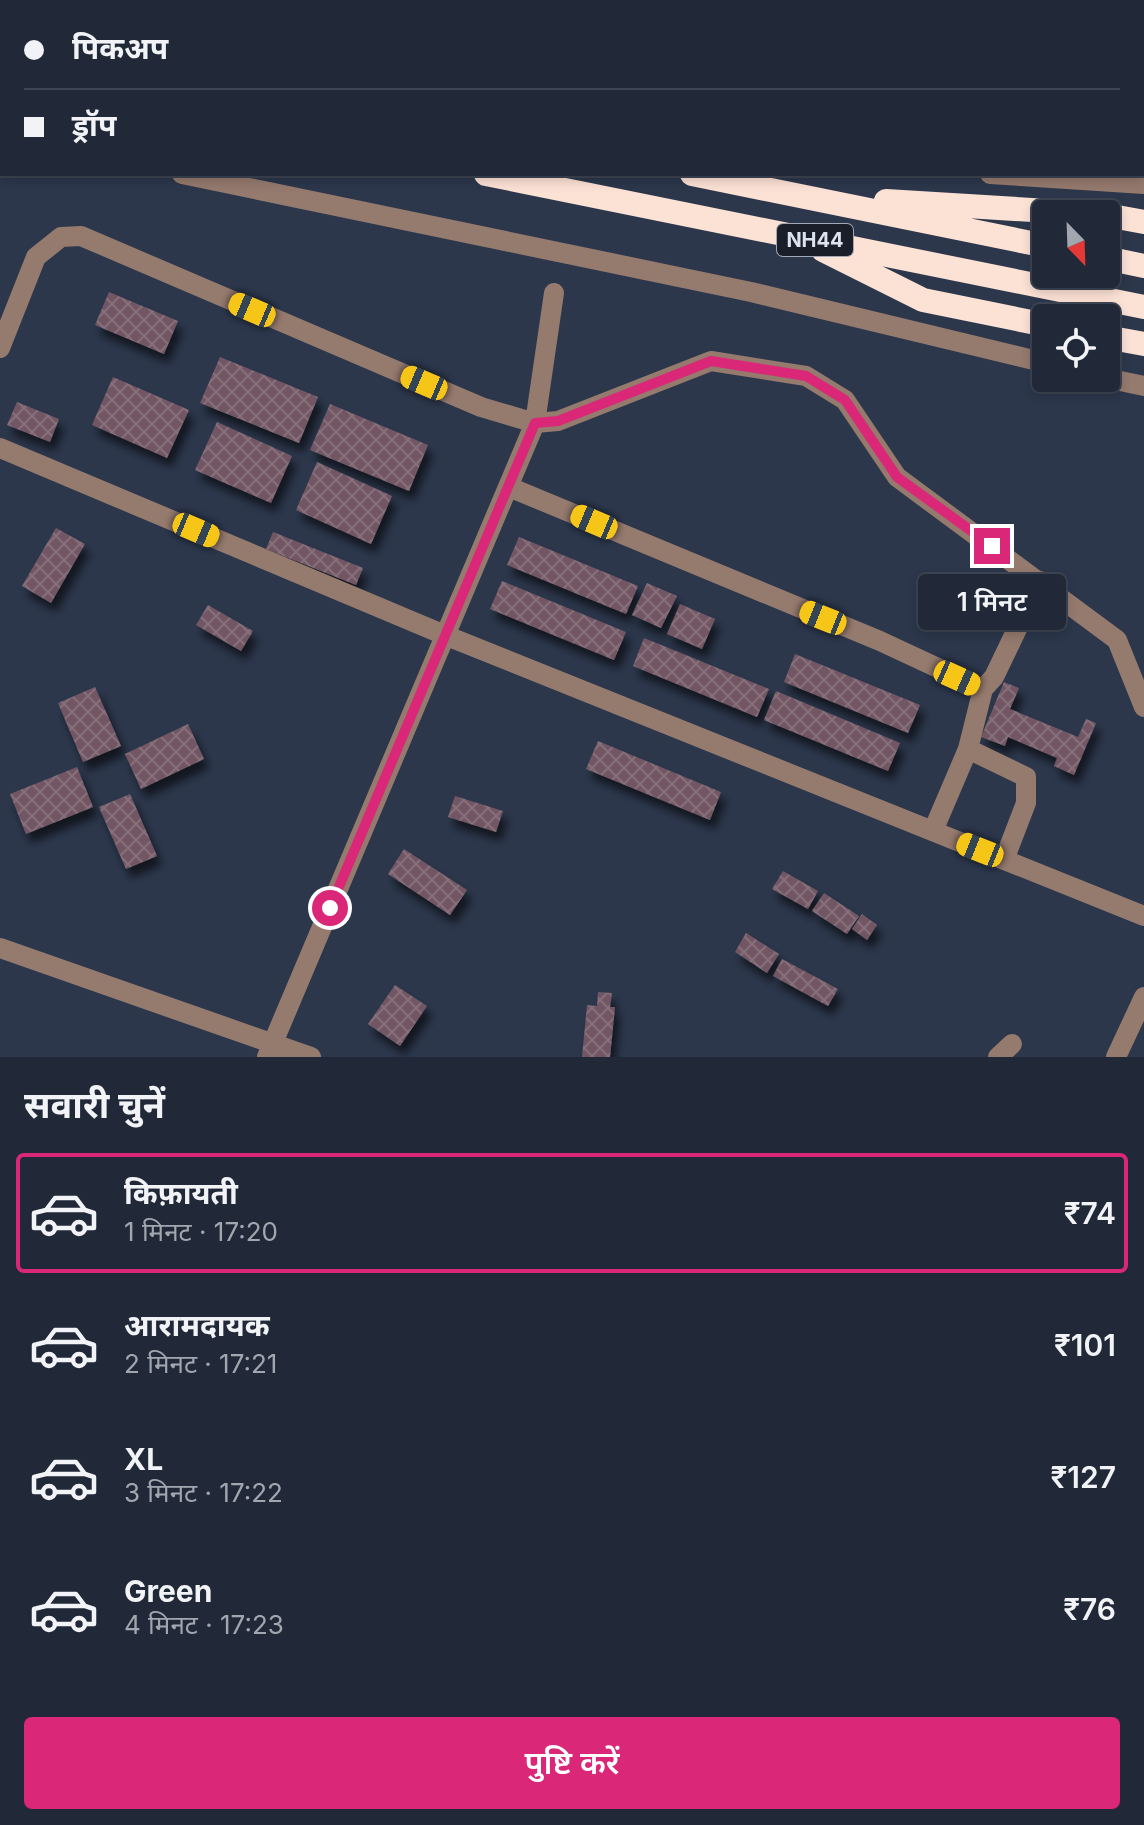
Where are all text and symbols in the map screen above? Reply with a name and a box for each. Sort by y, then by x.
text: पिकअप [72,30,168,66]
text: ड्रॉप [72,107,116,143]
north arrow [1032,200,1120,288]
map controls [1032,200,1120,392]
road number: NH44 [777,224,853,256]
car [225,290,279,330]
button: locate [1032,304,1120,392]
car [397,363,451,403]
car [567,502,621,542]
car [169,510,223,550]
route end [974,528,1010,564]
callout: 1 मिनट [918,574,1066,630]
text: 1 मिनट [957,586,1027,617]
car [796,598,850,638]
car [930,657,984,699]
car [953,830,1007,870]
route start [312,890,348,926]
text: सवारी चुनें [24,1083,165,1127]
text: किफ़ायती [124,1175,238,1211]
icon: car [28,1177,100,1249]
text: ₹74 [1064,1195,1116,1231]
text: 1 मिनट · 17:20 [124,1216,278,1247]
text: आरामदायक [124,1307,270,1343]
icon: car [28,1309,100,1381]
text: ₹101 [1054,1327,1116,1363]
text: 2 मिनट · 17:21 [124,1348,277,1379]
icon: car [28,1441,100,1513]
text: XL [124,1441,163,1477]
text: ₹127 [1050,1459,1116,1495]
text: 3 मिनट · 17:22 [124,1477,283,1508]
icon: car [28,1573,100,1645]
text: Green [124,1573,212,1609]
text: ₹76 [1063,1591,1116,1627]
text: 4 मिनट · 17:23 [124,1609,284,1640]
button: पुष्टि करें [24,1717,1120,1809]

